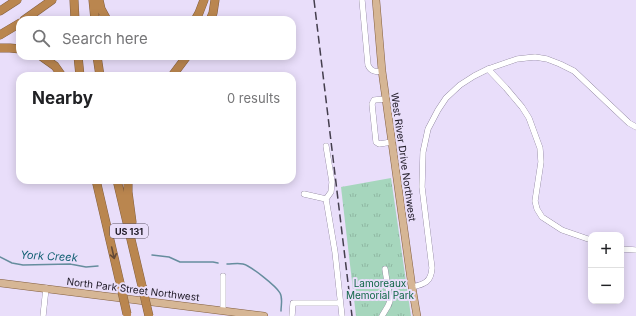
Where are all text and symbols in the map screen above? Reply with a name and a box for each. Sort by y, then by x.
search box [16,16,296,60]
icon: search [30,27,52,49]
text: Search here [62,29,148,48]
text: Nearby [32,88,93,108]
text: 0 results [227,90,280,106]
street label: West River Drive Northwest [389,92,419,223]
road number: US 131 [110,224,148,238]
map controls [588,232,624,304]
button: + [588,232,624,268]
one-way arrow [109,247,117,260]
water label: York Creek [20,248,79,265]
button: − [588,268,624,304]
street label: North Park Street Northwest [66,275,201,303]
park label: Lamoreaux Memorial Park [346,277,415,301]

